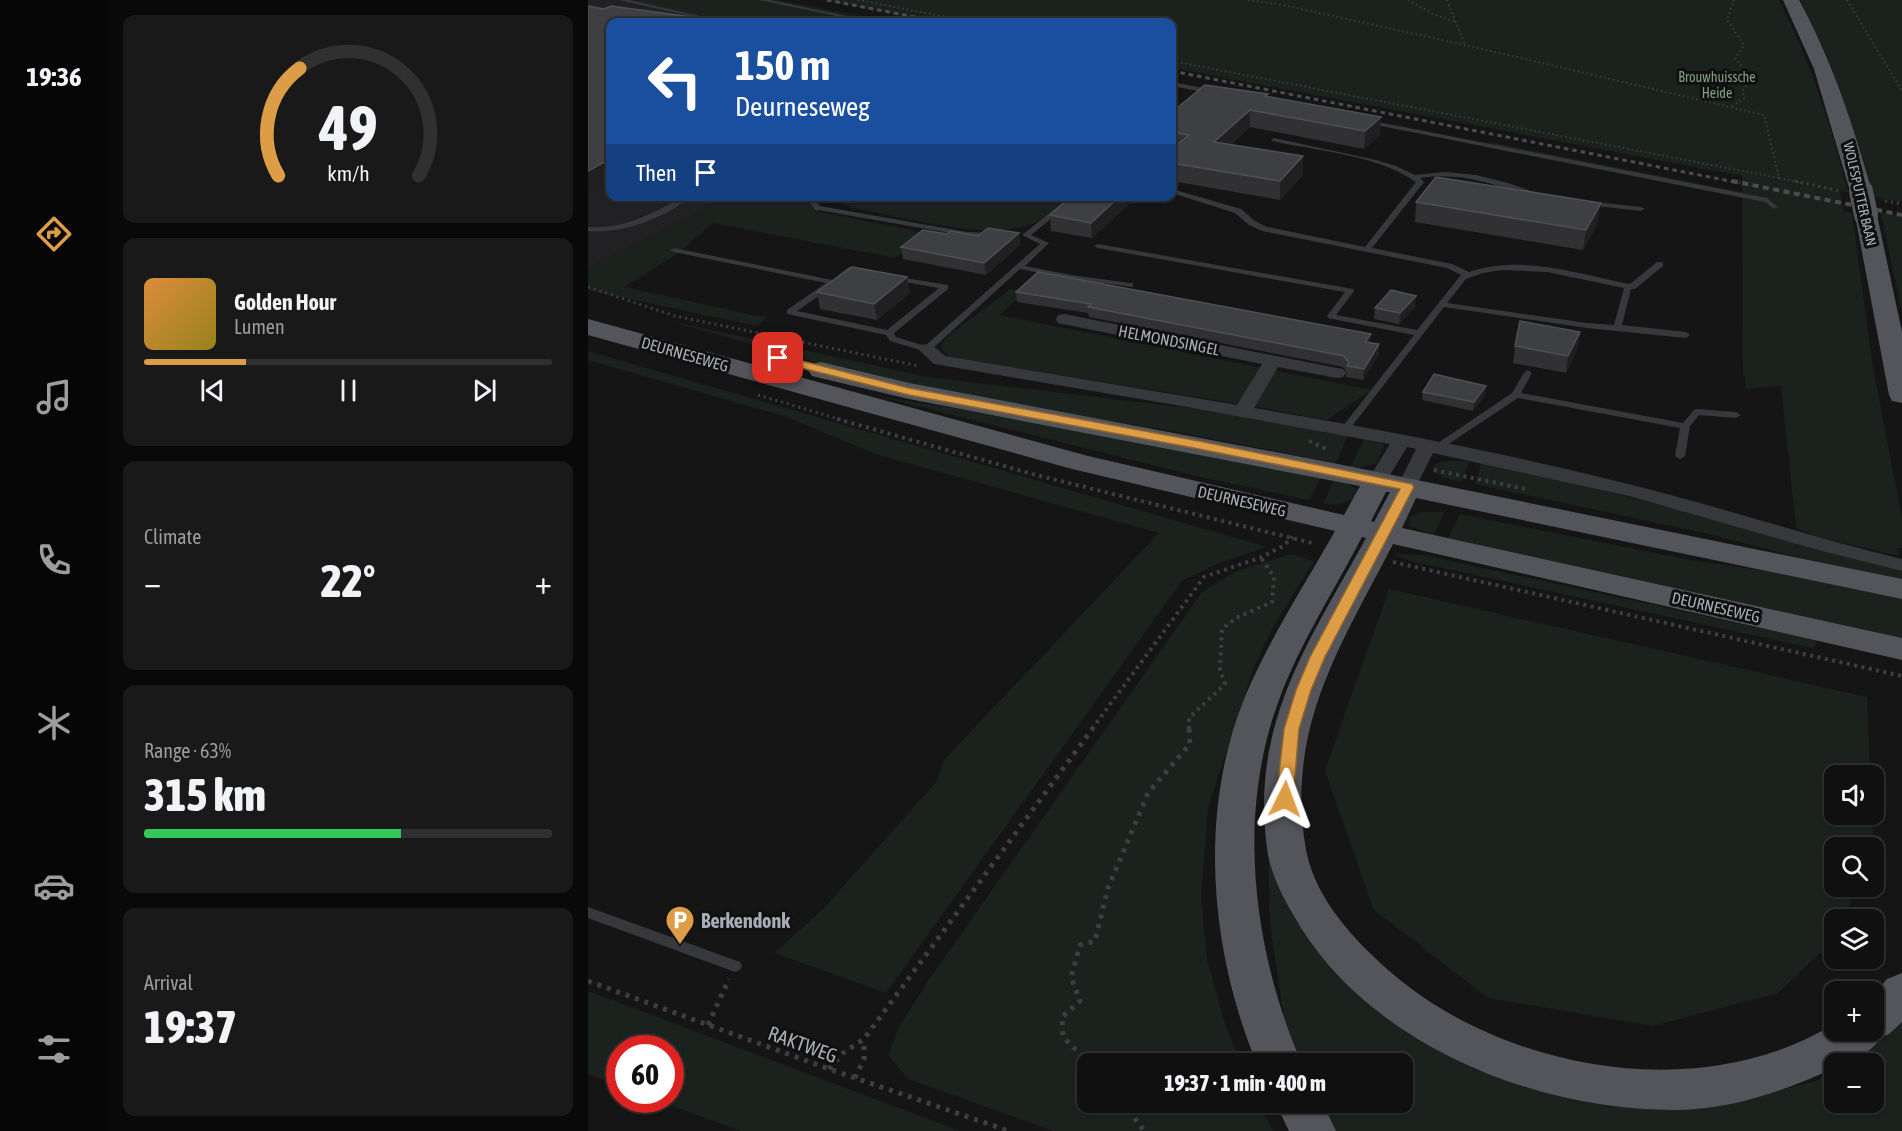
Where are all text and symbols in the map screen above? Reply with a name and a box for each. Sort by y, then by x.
text: 150 m [735,41,830,89]
icon: left [636,42,714,120]
text: 19:36 [26,61,82,92]
park label: Brouwhuissche Heide [1678,69,1756,101]
text: Deurneseweg [735,91,870,122]
text: 49 [318,92,377,163]
street label: WOLFSPUTTER BAAN [1840,141,1880,247]
icon: arrive [689,156,722,189]
text: Then [636,160,677,186]
text: km/h [327,161,369,186]
icon: directions [33,213,75,255]
text: Golden Hour [234,289,336,315]
text: Lumen [234,315,285,338]
street label: HELMONDSINGEL [1117,321,1222,359]
pin [752,332,803,383]
street label: DEURNESEWEG [639,333,731,375]
icon: arrive [761,341,794,374]
icon: previous [196,374,229,407]
icon: pause [332,374,365,407]
icon: next [468,374,501,407]
icon: music [33,376,75,418]
street label: DEURNESEWEG [1196,482,1288,520]
text: Climate [144,525,201,548]
icon: phone [33,539,75,581]
text: 22° [321,555,375,607]
text: − [144,563,161,601]
text: + [535,563,552,601]
street label: DEURNESEWEG [1670,588,1762,626]
icon: climate [33,702,75,744]
text: Range · 63% [144,739,231,762]
map controls [1824,765,1884,1113]
button: sound [1824,765,1884,825]
position arrow [1253,767,1317,831]
text: 315 km [144,769,266,821]
button: search [1824,837,1884,897]
icon: car [33,865,75,907]
parking icon: Berkendonk [664,904,696,946]
place label: Berkendonk [701,909,790,932]
button: layers [1824,909,1884,969]
text: Arrival [144,971,193,994]
button: + [1824,981,1884,1041]
text: 19:37 [144,1001,237,1053]
street label: RAKTWEG [765,1021,841,1067]
icon: filters [33,1028,75,1070]
speed limit sign: 60 [606,1035,684,1113]
button: − [1824,1053,1884,1113]
text: 19:37 · 1 min · 400 m [1164,1070,1326,1096]

